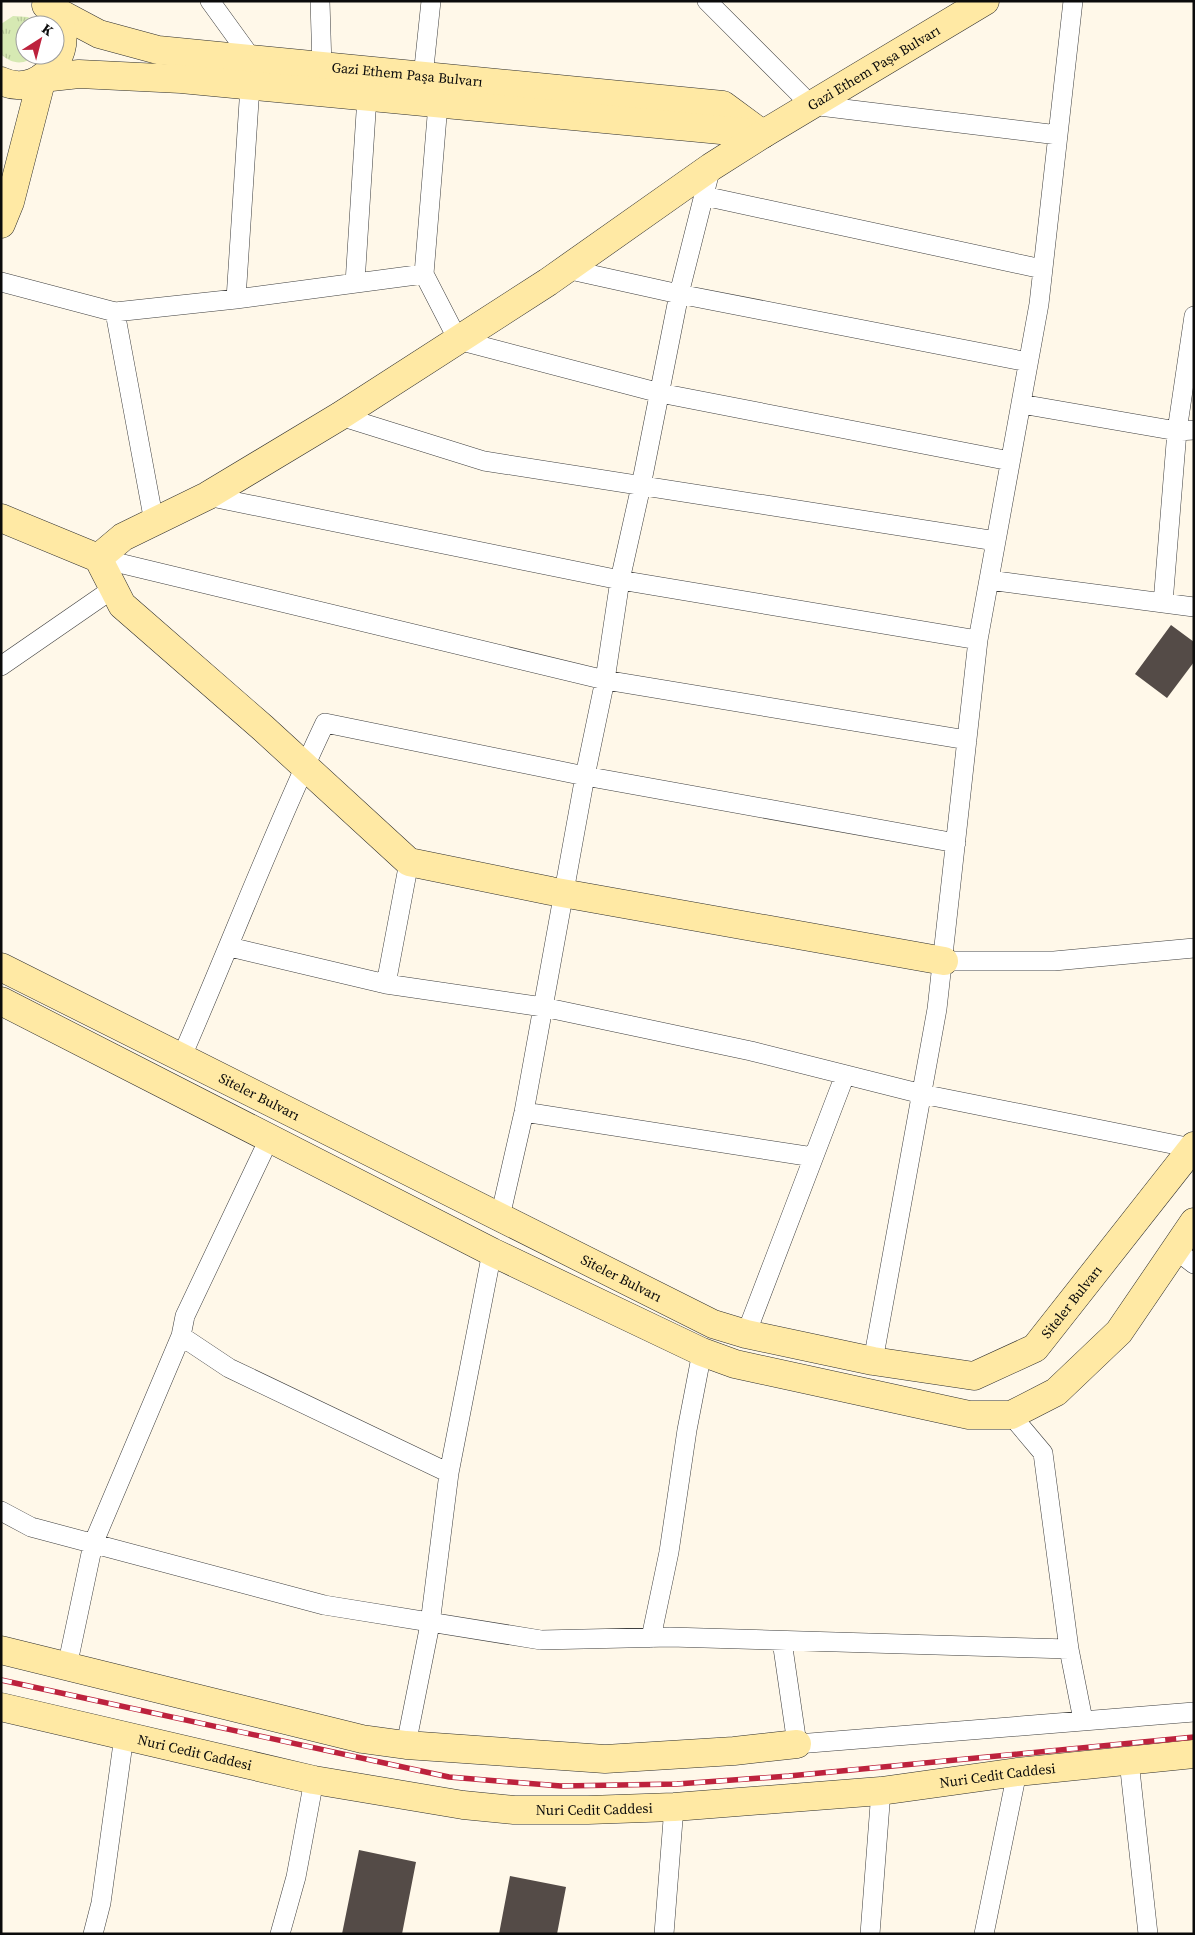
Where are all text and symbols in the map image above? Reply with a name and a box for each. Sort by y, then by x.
north arrow [15,15,65,65]
text: K [38,19,58,41]
street label: Gazi Ethem Paşa Bulvarı [804,20,944,115]
street label: Gazi Ethem Paşa Bulvarı [331,57,484,92]
street label: Siteler Bulvarı [215,1068,303,1125]
street label: Siteler Bulvarı [577,1249,665,1307]
street label: Siteler Bulvarı [1036,1261,1107,1343]
street label: Nuri Cedit Caddesi [136,1729,254,1775]
street label: Nuri Cedit Caddesi [938,1758,1057,1793]
street label: Nuri Cedit Caddesi [536,1798,653,1820]

